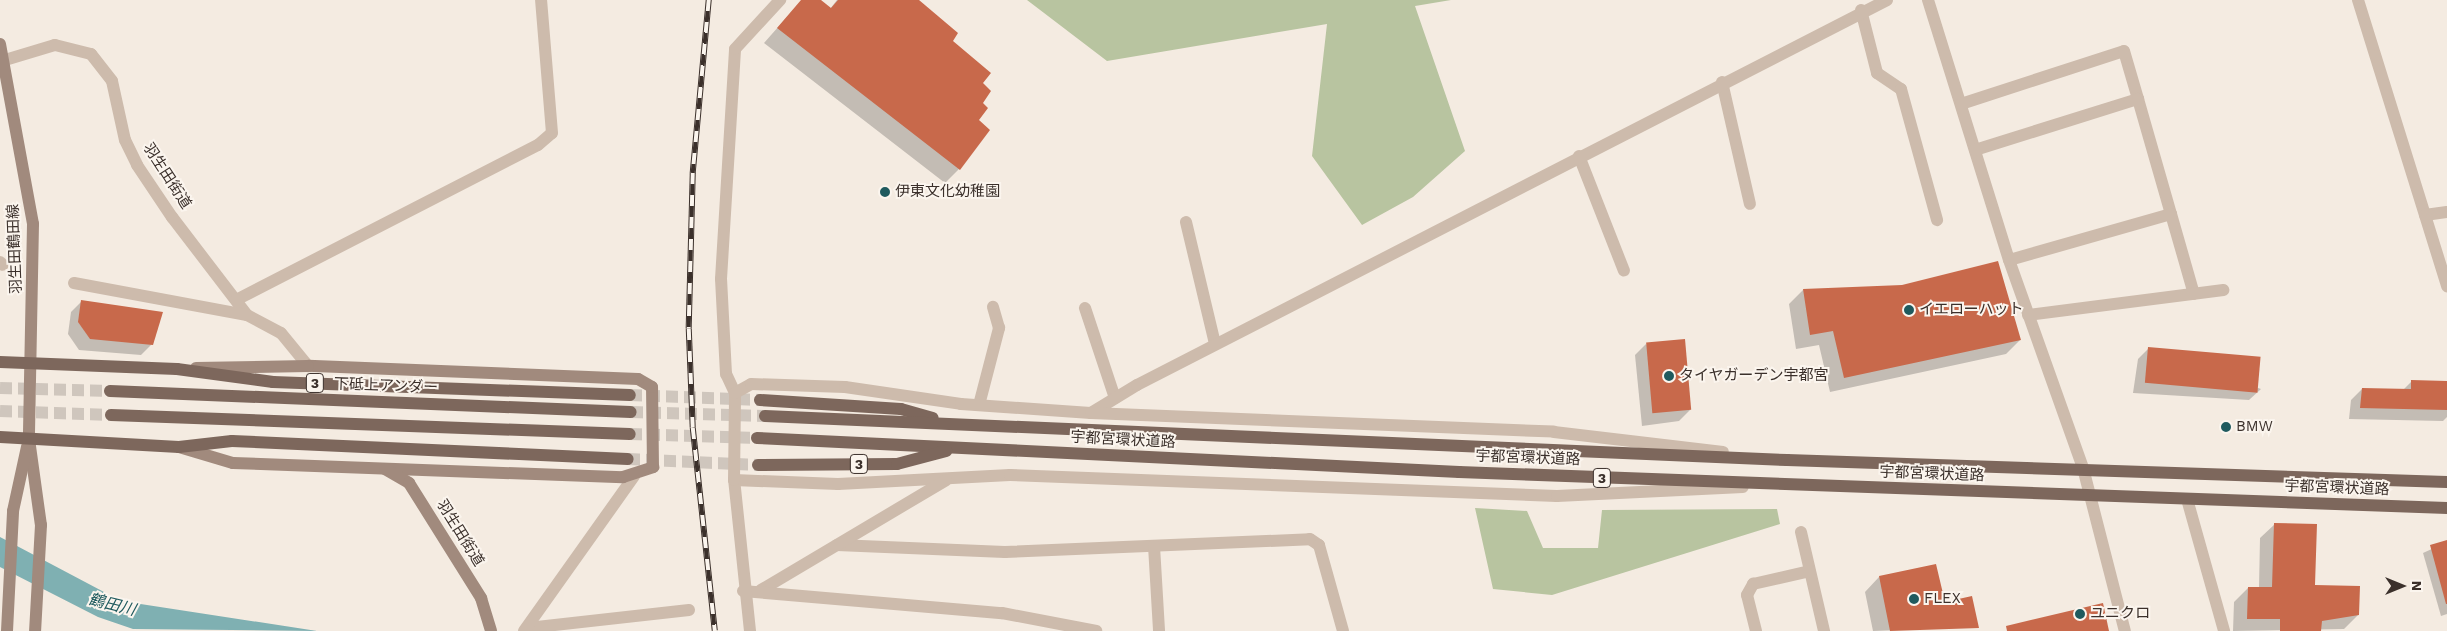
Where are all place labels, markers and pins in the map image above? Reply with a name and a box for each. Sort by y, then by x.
place label: 伊東文化幼稚園 [895,183,1000,201]
marker: 伊東文化幼稚園 [879,186,891,198]
place label: イエローハット [1919,301,2024,319]
marker: イエローハット [1903,304,1915,316]
place label: タイヤガーデン宇都宮 [1679,367,1829,385]
marker: タイヤガーデン宇都宮 [1663,370,1675,382]
place label: BMW [2236,418,2273,436]
marker: BMW [2220,421,2232,433]
place label: FLEX [1924,590,1961,608]
marker: FLEX [1908,593,1920,605]
place label: ユニクロ [2090,605,2150,623]
marker: ユニクロ [2074,608,2086,620]

